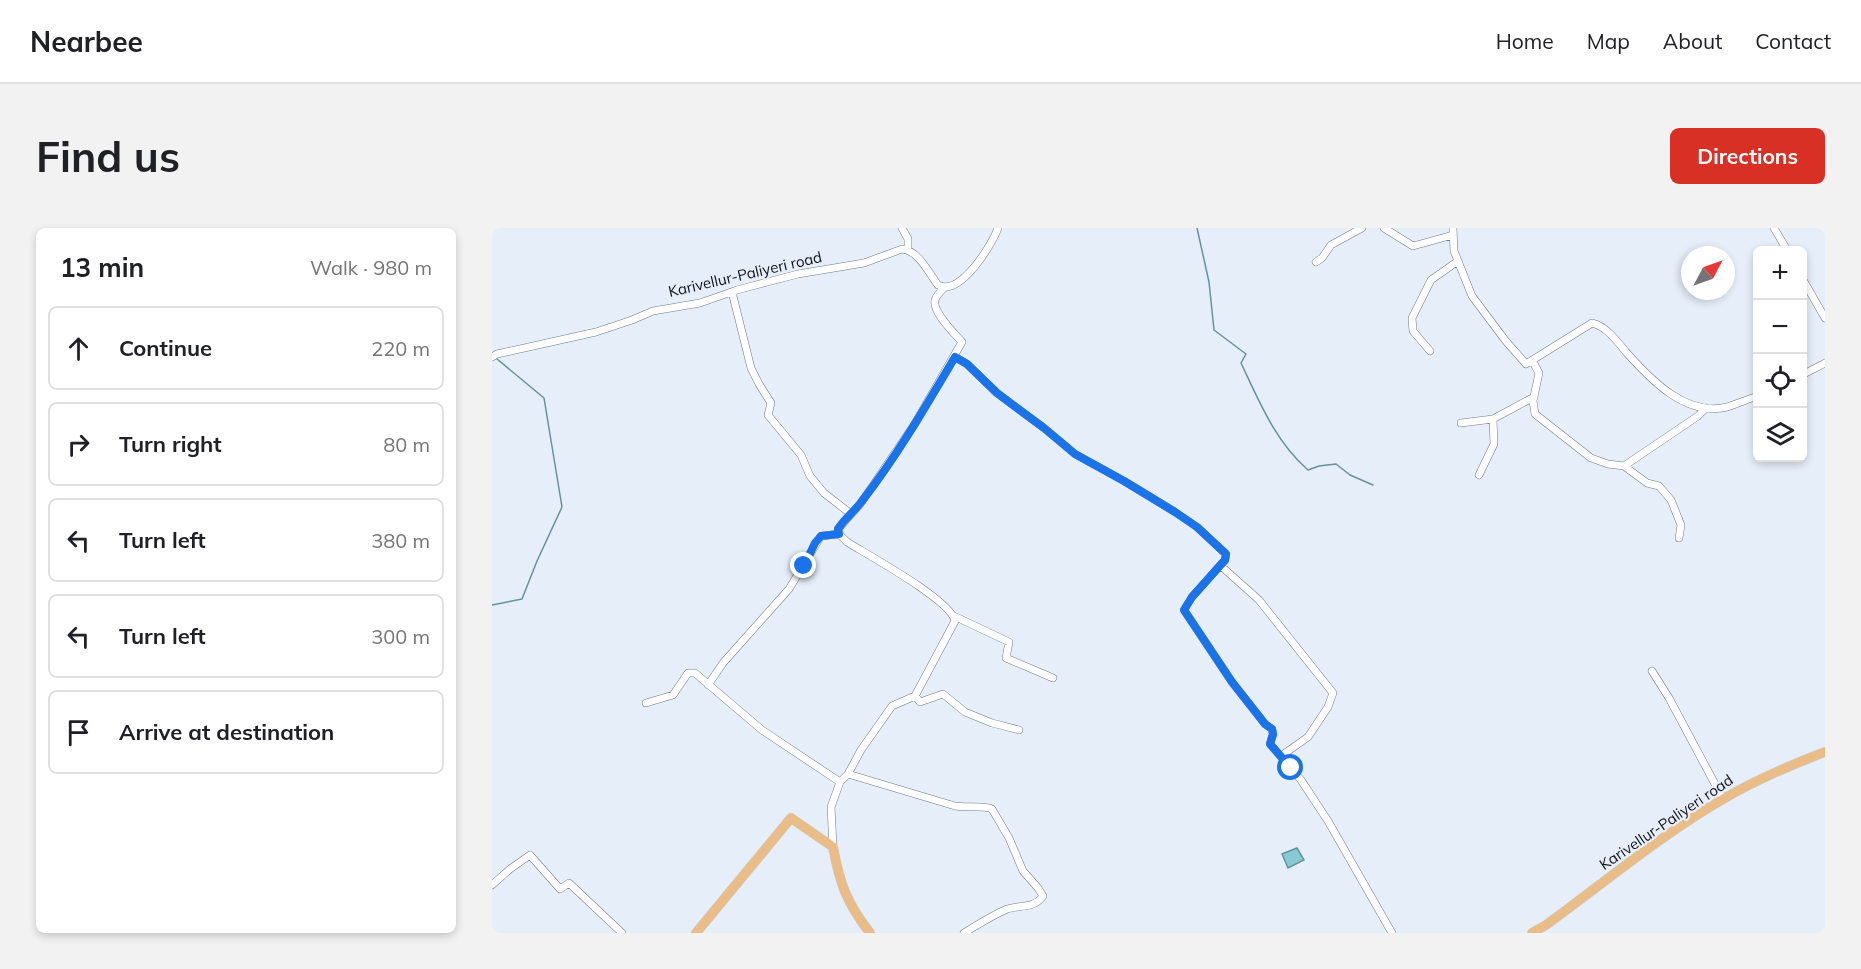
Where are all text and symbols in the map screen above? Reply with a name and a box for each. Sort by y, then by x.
text: Nearbee [30,24,143,59]
text: Home [1496,28,1554,54]
text: Map [1587,28,1630,54]
text: About [1663,28,1722,54]
text: Contact [1755,28,1831,54]
button: Directions [1670,128,1825,184]
text: Find us [36,130,180,183]
north arrow [1681,246,1735,300]
map controls [1753,246,1807,462]
button: + [1753,246,1807,300]
street label: Karivellur-Paliyeri road [666,247,824,301]
text: 13 min [60,251,144,284]
text: Walk · 980 m [310,255,432,280]
button: − [1753,300,1807,354]
icon: ahead [62,332,95,365]
text: Continue [119,334,212,362]
text: 220 m [371,336,430,361]
button: locate [1753,354,1807,408]
button: layers [1753,408,1807,462]
icon: right [62,428,95,461]
text: Turn right [119,430,222,458]
text: 80 m [383,432,430,457]
icon: left [62,524,95,557]
text: Turn left [119,526,206,554]
text: 380 m [371,528,430,553]
route end [790,552,816,578]
icon: left [62,620,95,653]
text: Turn left [119,622,206,650]
text: 300 m [371,624,430,649]
icon: arrive [62,716,95,749]
text: Arrive at destination [119,718,334,746]
route start [1277,754,1303,780]
street label: Karivellur-Paliyeri road [1595,770,1737,874]

